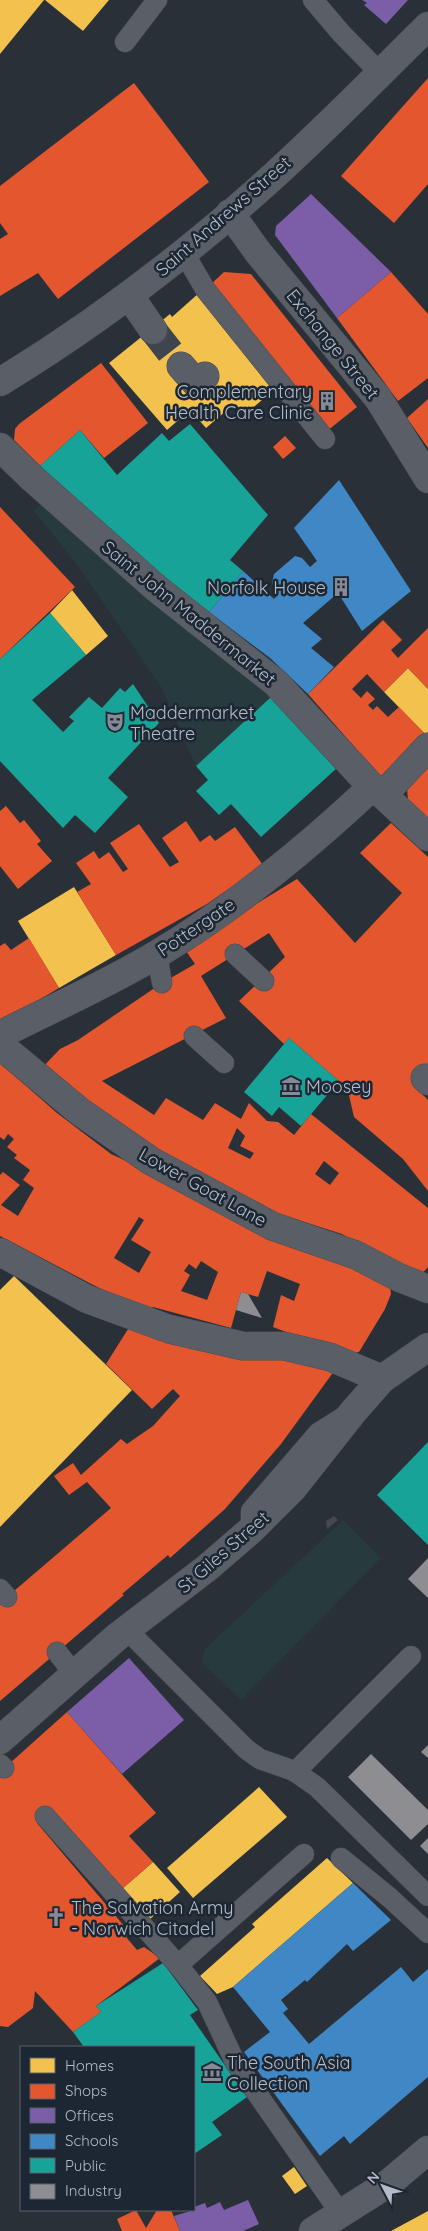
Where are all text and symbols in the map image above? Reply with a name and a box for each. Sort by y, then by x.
street label: Saint Andrews Street [151,151,295,281]
street label: Exchange Street [282,284,384,404]
place label: Complementary Health Care Clinic [165,380,312,424]
building icon: Complementary Health Care Clinic [316,390,338,412]
street label: Saint John Maddermarket [97,536,281,690]
place label: Norfolk House [207,576,326,599]
building icon: Norfolk House [330,576,352,598]
place label: Maddermarket Theatre [130,701,254,745]
theatre icon: Maddermarket Theatre [104,711,126,733]
street label: Pottergate [153,893,239,961]
museum icon: Moosey [280,1075,302,1097]
place label: Moosey [306,1075,371,1098]
street label: Lower Goat Lane [135,1142,271,1232]
street label: St Giles Street [172,1506,274,1598]
place label: The Salvation Army - Norwich Citadel [71,1896,234,1940]
church icon: The Salvation Army - Norwich Citadel [45,1906,67,1928]
legend [20,2046,195,2211]
place label: The South Asia Collection [227,2051,351,2095]
text: Homes [65,2056,114,2075]
museum icon: The South Asia Collection [201,2061,223,2083]
text: Shops [65,2081,107,2100]
text: Offices [65,2106,114,2125]
text: Schools [65,2131,118,2150]
text: Public [65,2156,106,2175]
north arrow [358,2161,408,2211]
text: N [363,2168,383,2187]
text: Industry [65,2181,122,2200]

